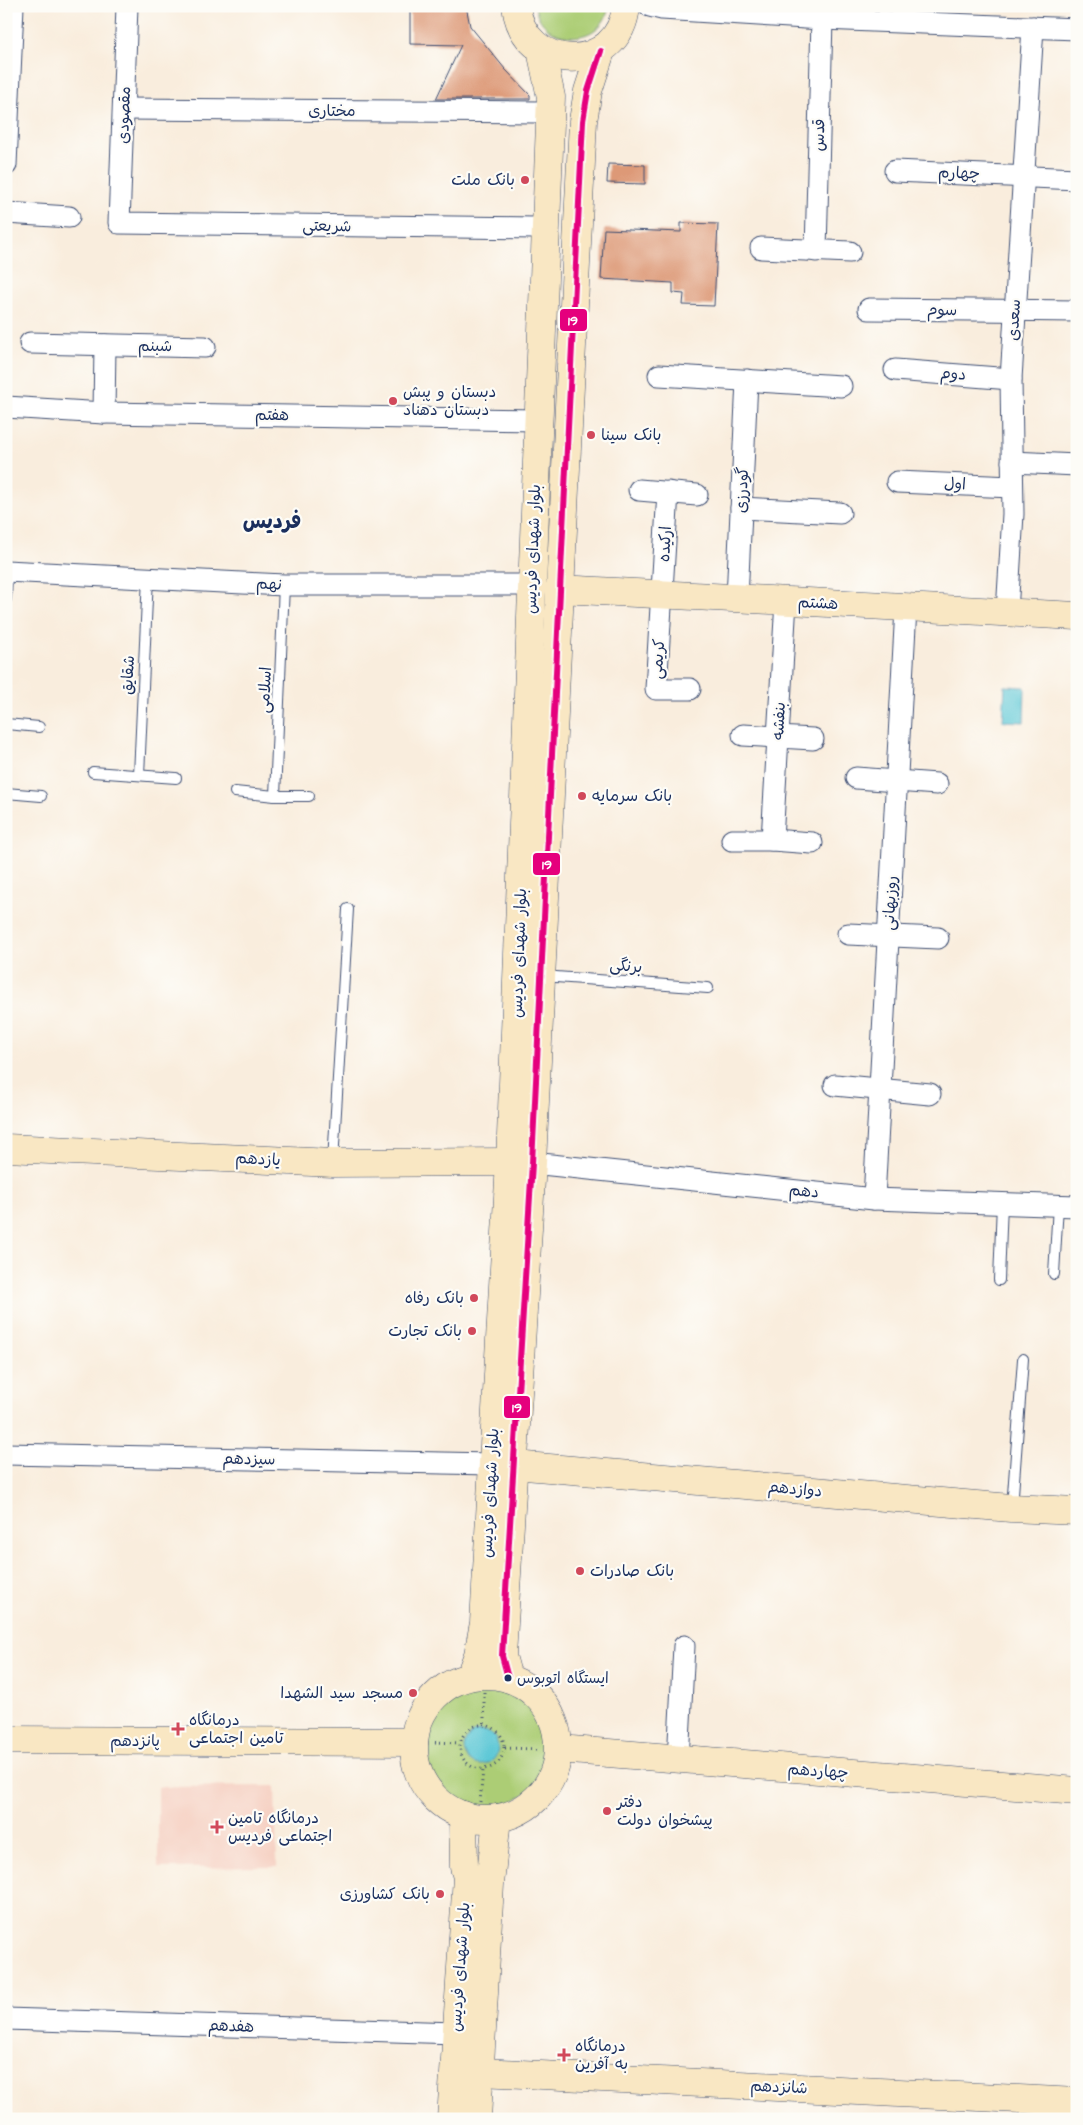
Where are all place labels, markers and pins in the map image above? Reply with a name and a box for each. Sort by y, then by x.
place label: بانک ملت [451,169,515,191]
marker: بانک ملت [519,174,531,186]
place label: دبستان و پبش دبستان دهناد [403,381,496,421]
marker: دبستان و پبش دبستان دهناد [387,395,399,407]
place label: بانک سینا [601,424,661,446]
marker: بانک سینا [585,429,597,441]
place label: بانک سرمایه [592,785,672,807]
marker: بانک سرمایه [576,790,588,802]
place label: بانک رفاه [405,1287,464,1309]
marker: بانک رفاه [468,1292,480,1304]
place label: بانک تجارت [388,1320,462,1342]
marker: بانک تجارت [466,1325,478,1337]
place label: بانک صادرات [590,1560,674,1582]
marker: بانک صادرات [574,1565,586,1577]
place label: ایستگاه اتوبوس [517,1668,609,1689]
marker: ایستگاه اتوبوس [503,1673,513,1683]
place label: مسجد سید الشهدا [280,1682,403,1704]
marker: مسجد سید الشهدا [407,1687,419,1699]
place label: درمانگاه تامین اجتماعى [189,1709,284,1749]
marker: درمانگاه تامین اجتماعى [171,1722,185,1736]
place label: دفتر پیشخوان دولت [615,1791,713,1831]
marker: دفتر پیشخوان دولت [601,1805,613,1817]
place label: درمانگاه تامین اجتماعی فردیس [228,1807,332,1847]
marker: درمانگاه تامین اجتماعی فردیس [210,1820,224,1834]
place label: بانک کشاورزی [340,1883,430,1905]
marker: بانک کشاورزی [434,1888,446,1900]
place label: درمانگاه به آفرین [575,2035,628,2075]
marker: درمانگاه به آفرین [557,2048,571,2062]

